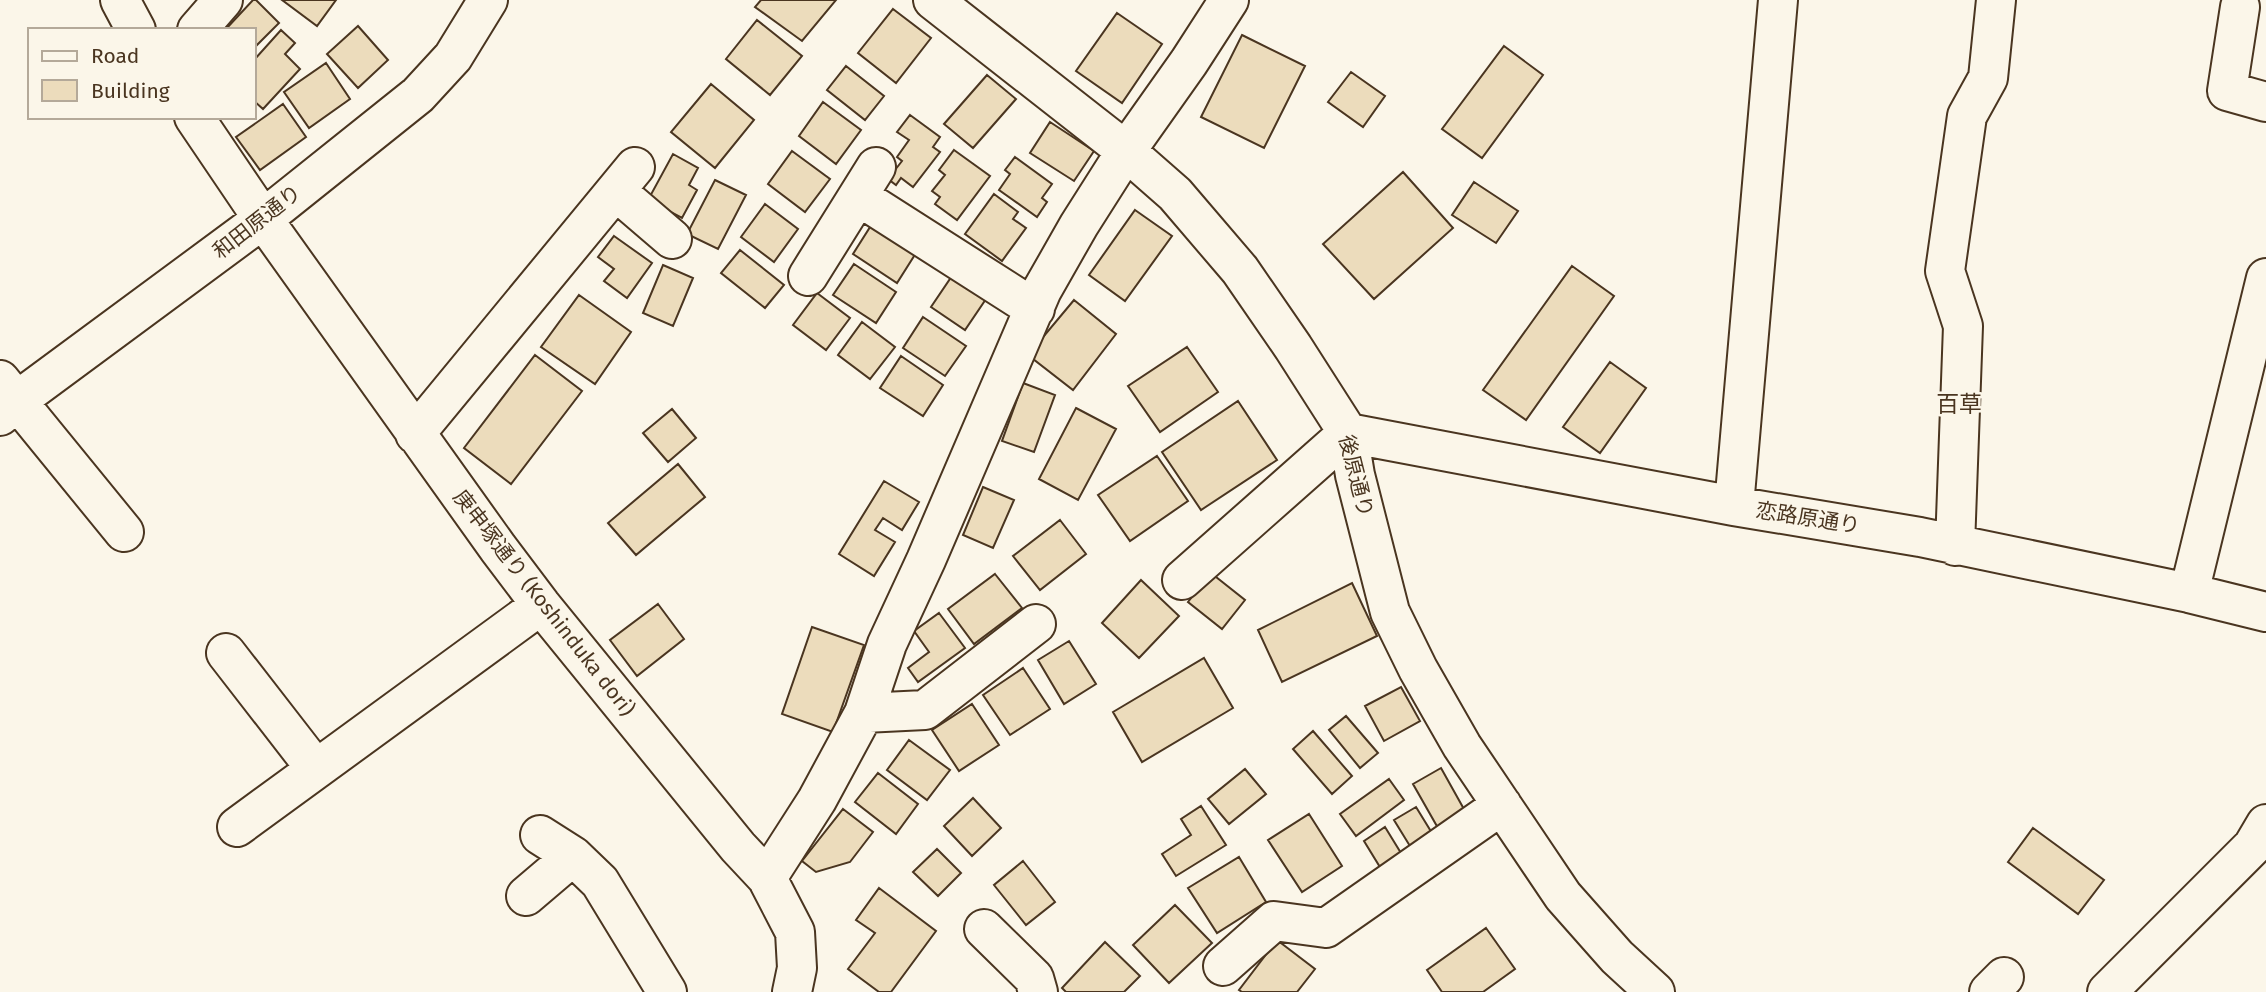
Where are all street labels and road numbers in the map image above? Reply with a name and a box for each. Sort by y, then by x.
street label: 和田原通り [208,179,306,265]
street label: 後原通り [1333,432,1379,520]
street label: 庚申塚通り (Koshinduka dori) [448,485,640,721]
street label: 恋路原通り [1754,497,1862,539]

